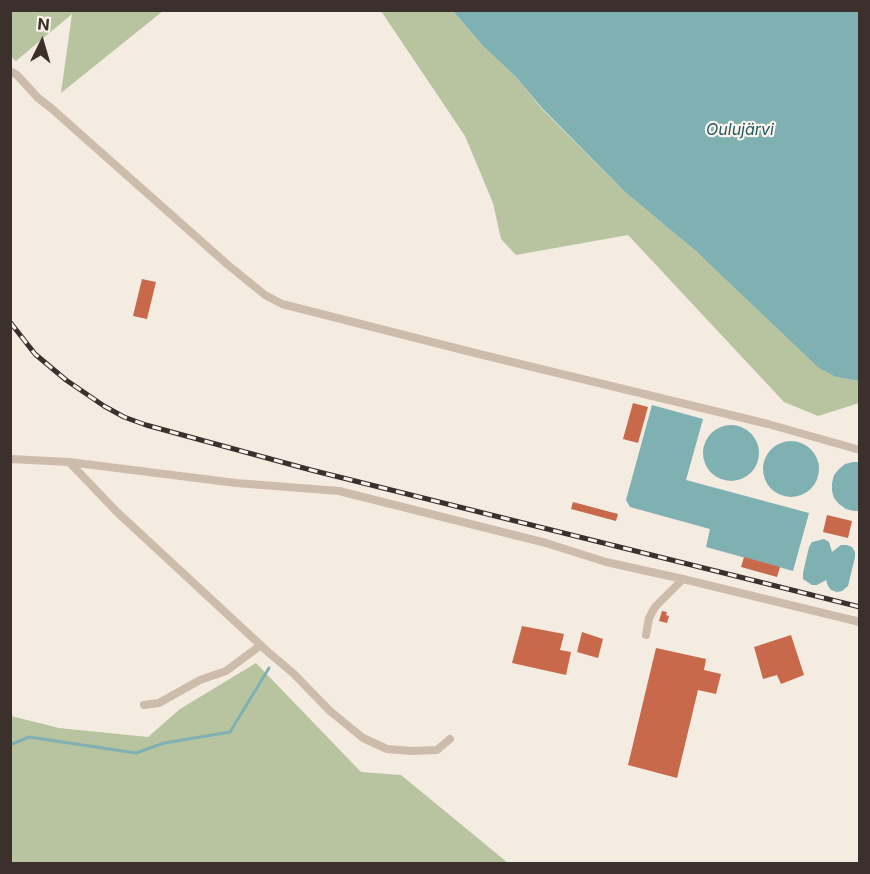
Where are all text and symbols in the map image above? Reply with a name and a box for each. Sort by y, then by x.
north arrow [12,12,72,72]
text: N [37,14,51,35]
water label: Oulujärvi [706,120,774,140]

